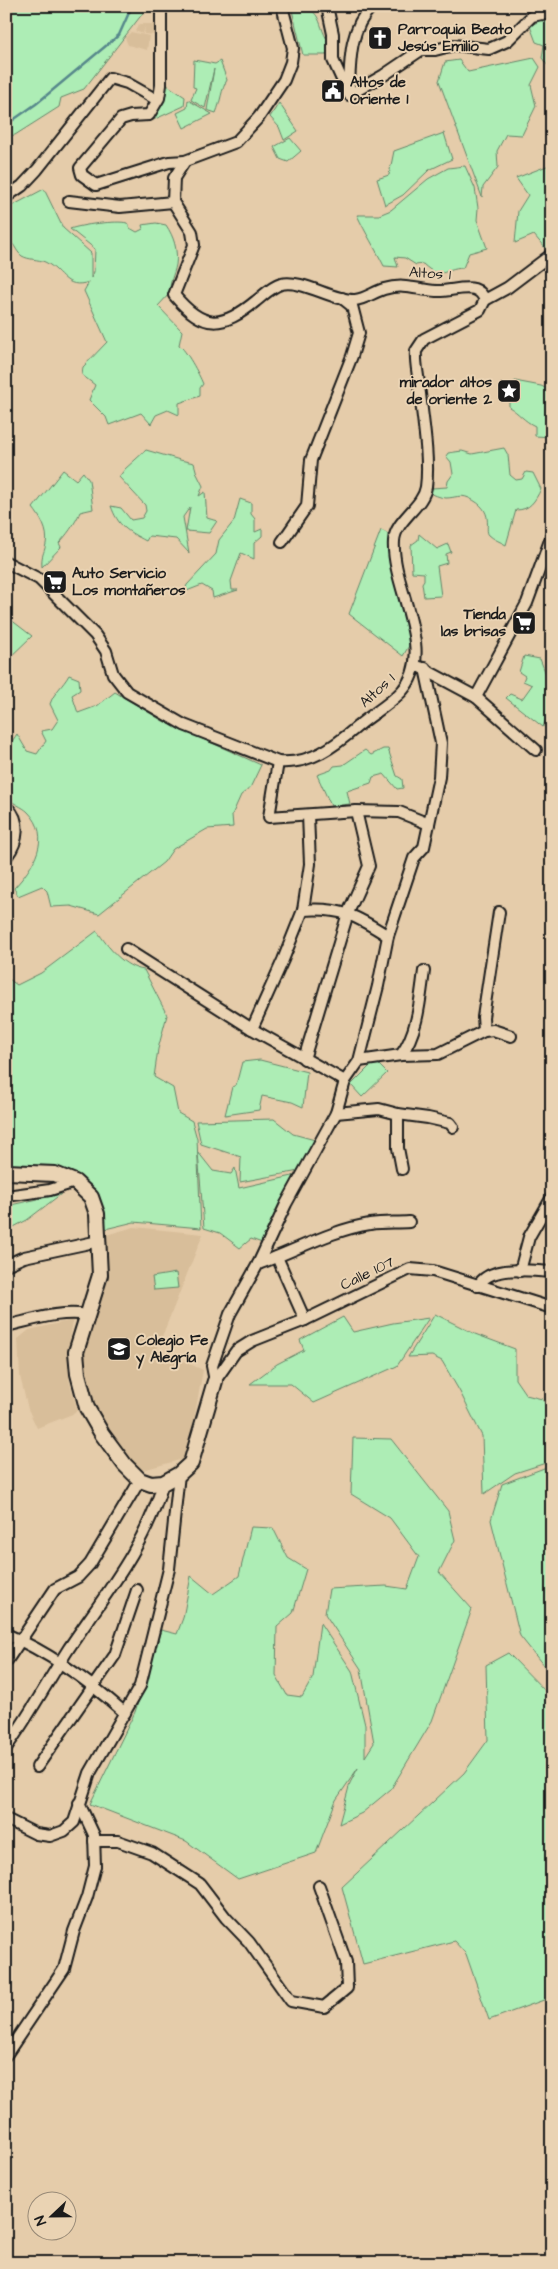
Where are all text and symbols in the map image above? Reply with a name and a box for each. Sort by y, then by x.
place label: Parroquia Beato Jesús Emilio [397,19,513,57]
church icon: Parroquia Beato Jesús Emilio [367,25,393,51]
place label: Altos de Oriente 1 [350,72,408,110]
public building icon: Altos de Oriente 1 [320,78,346,104]
street label: Altos 1 [408,262,452,285]
place label: mirador altos de oriente 2 [400,372,492,410]
place icon: mirador altos de oriente 2 [496,378,522,404]
place label: Auto Servicio Los montañeros [72,563,186,601]
supermarket icon: Auto Servicio Los montañeros [42,569,68,595]
place label: Tienda las brisas [441,604,506,642]
supermarket icon: Tienda las brisas [511,610,537,636]
street label: Altos 1 [355,668,400,712]
street label: Calle 107 [337,1251,398,1296]
place label: Colegio Fe y Alegría [136,1330,208,1370]
school or university icon: Colegio Fe y Alegría [106,1336,132,1362]
north arrow [28,2192,78,2242]
text: N [30,2212,52,2228]

